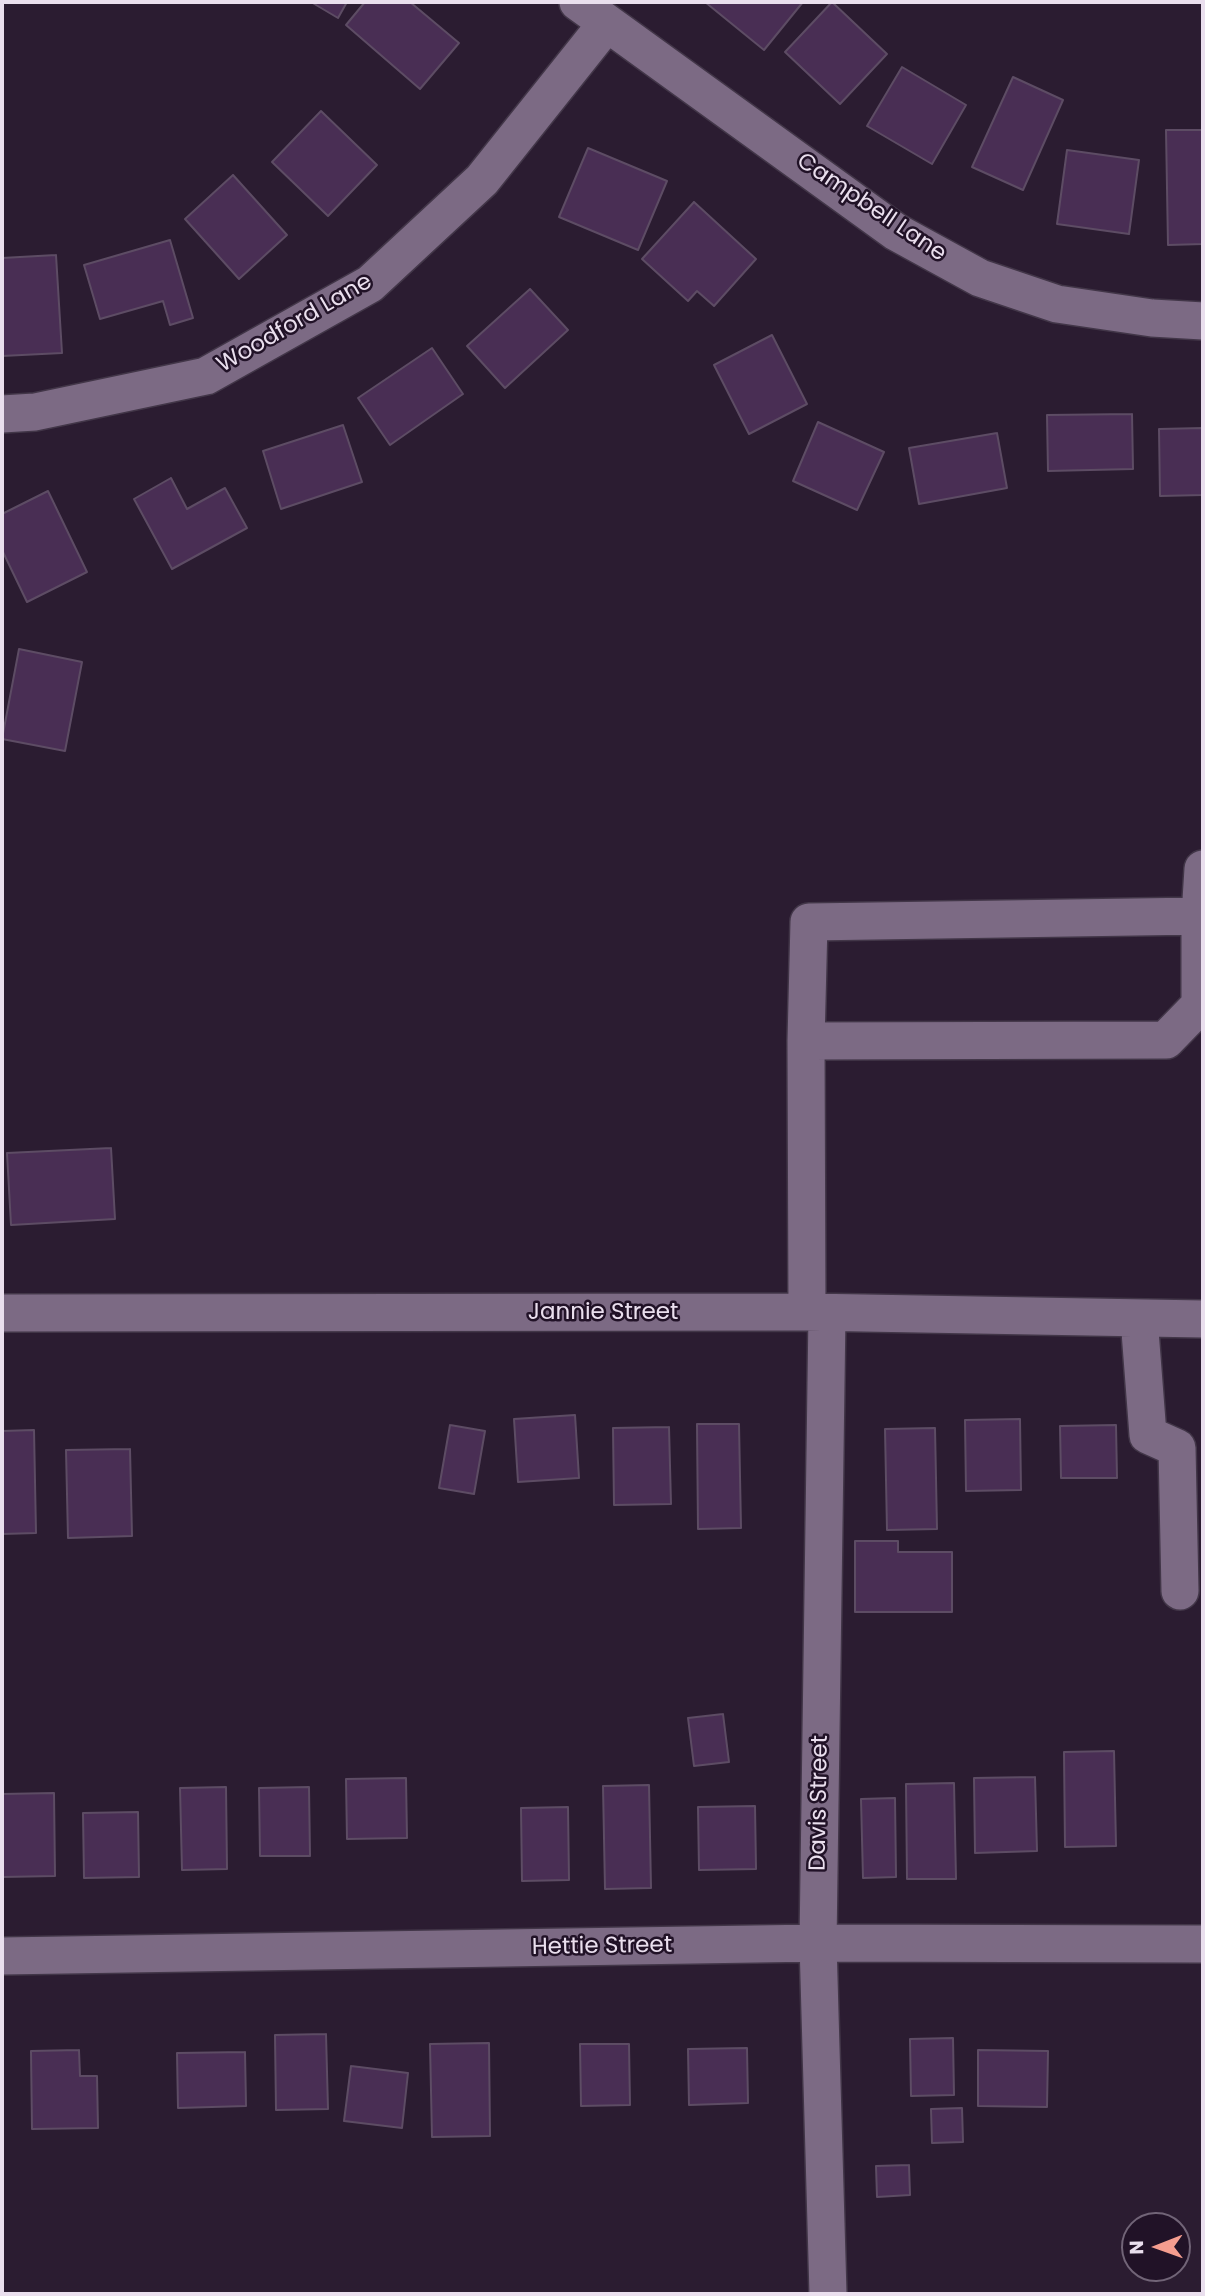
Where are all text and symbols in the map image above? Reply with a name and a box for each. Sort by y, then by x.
street label: Campbell Lane [791,148,951,268]
street label: Woodford Lane [213,268,377,380]
street label: Jannie Street [528,1299,678,1327]
street label: Davis Street [805,1735,835,1871]
street label: Hettie Street [532,1932,672,1962]
north arrow [1121,2212,1191,2282]
text: N [1123,2240,1150,2255]

